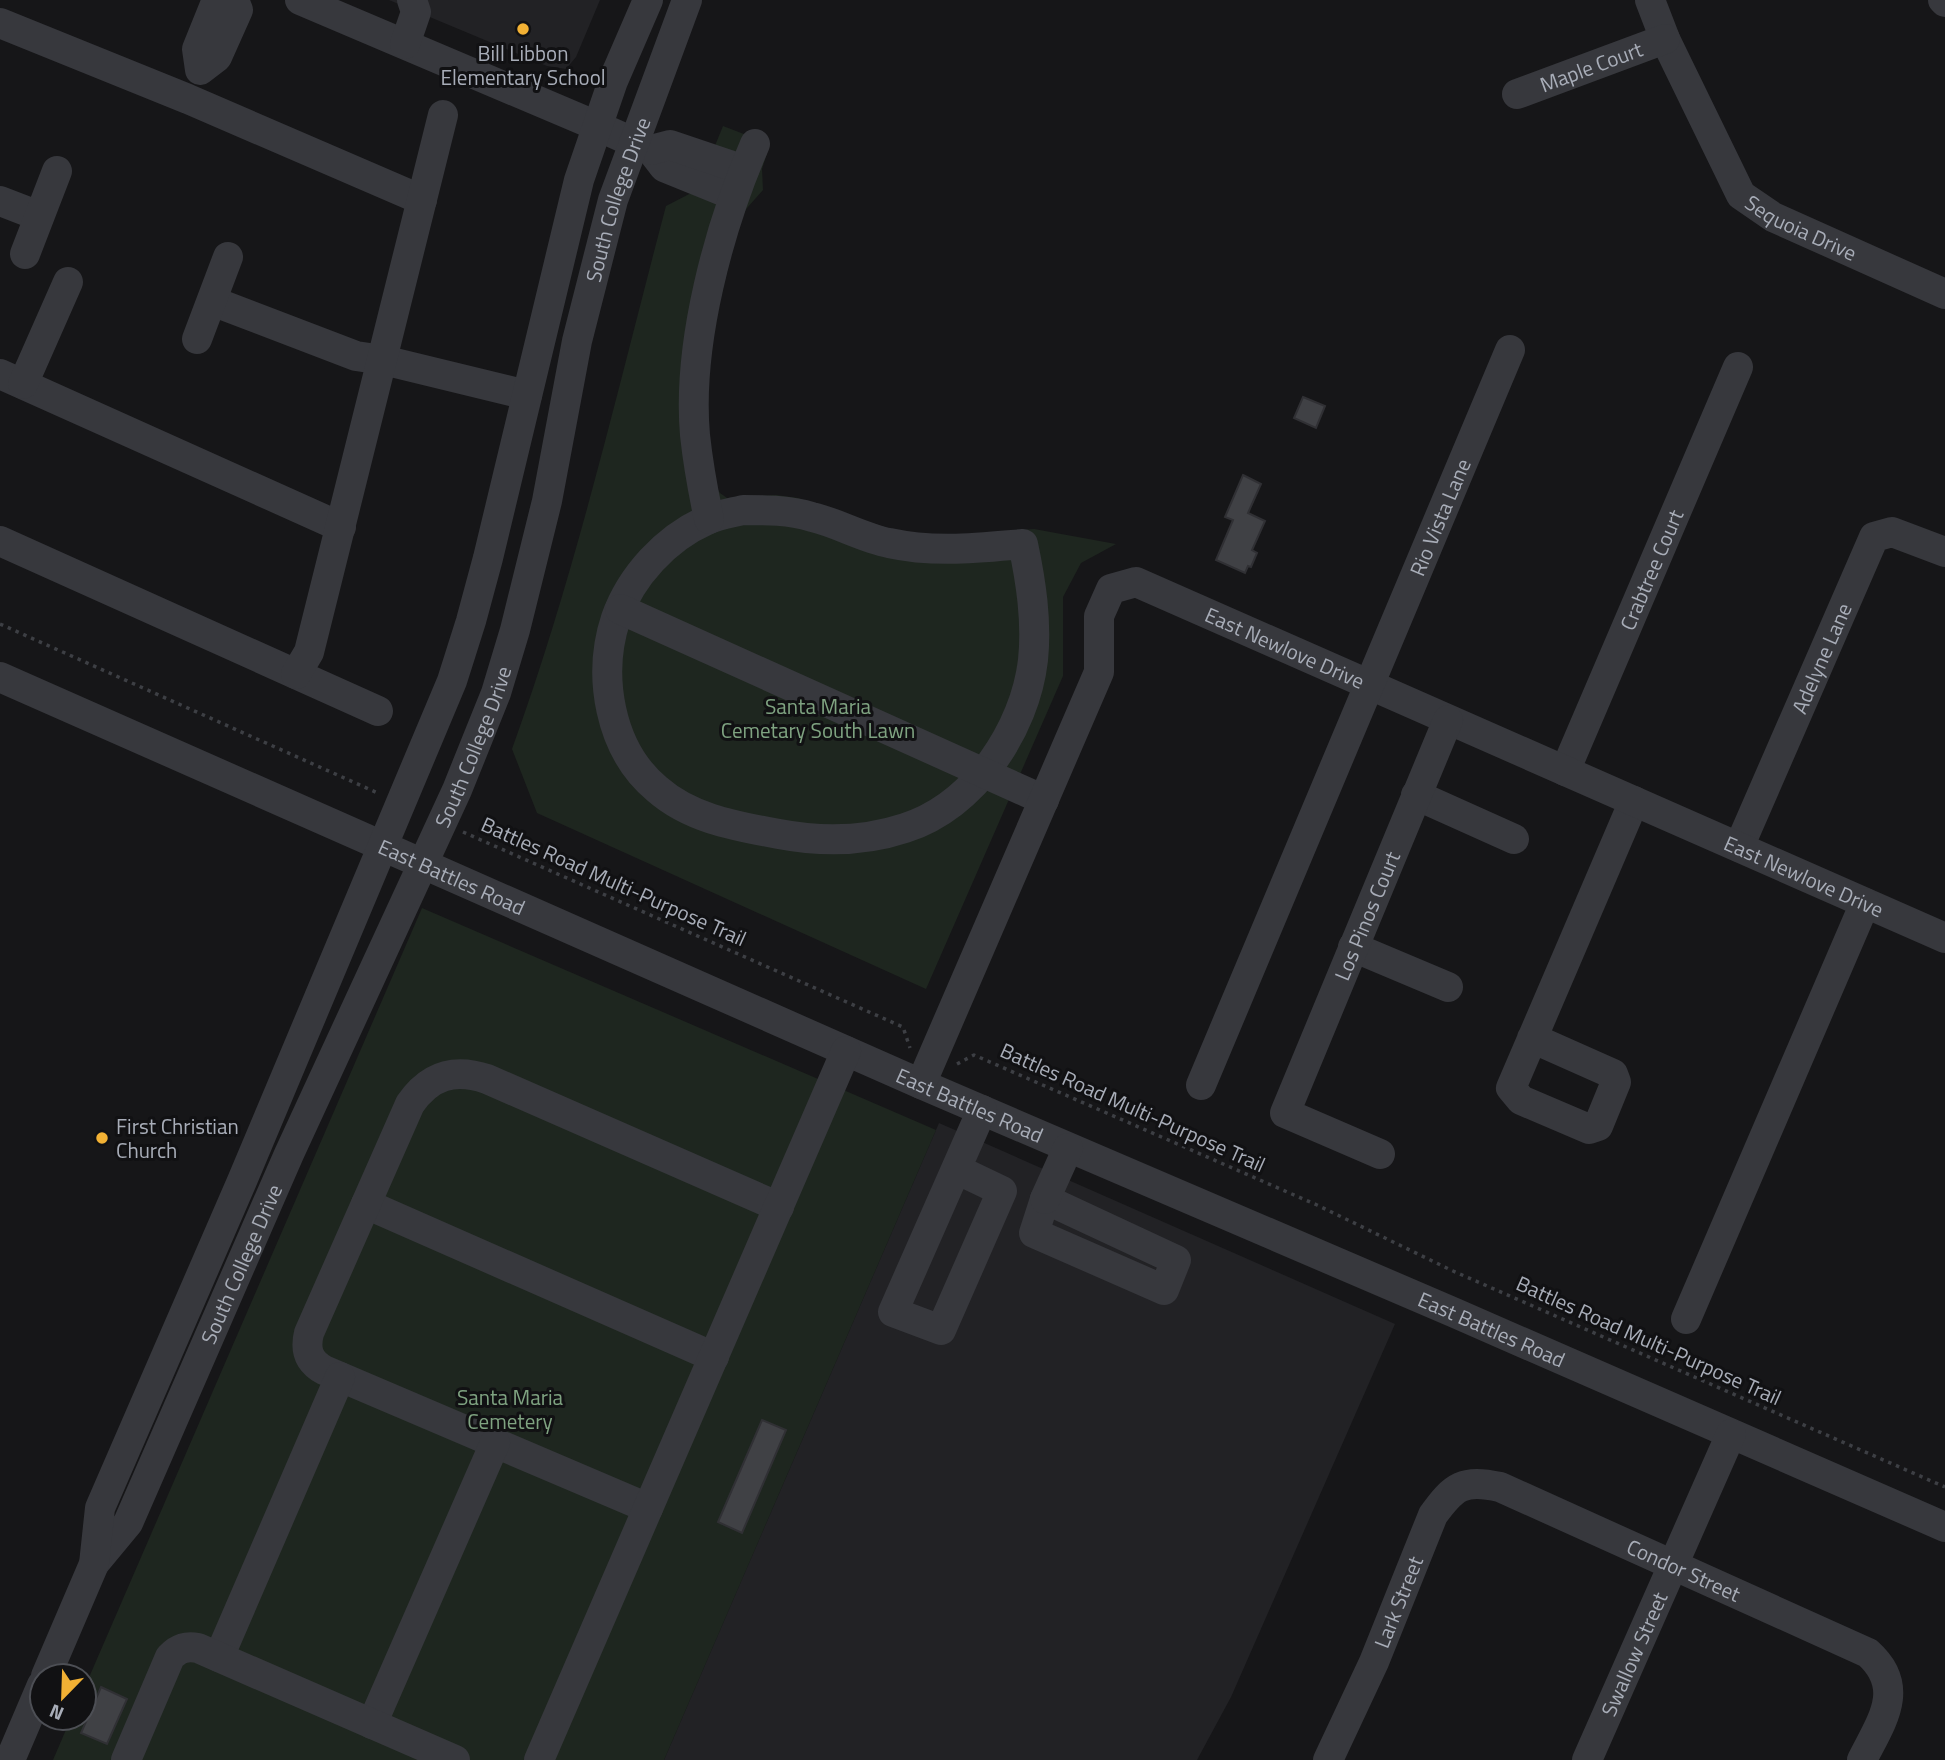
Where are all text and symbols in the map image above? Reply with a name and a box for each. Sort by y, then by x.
marker: Bill Libbon Elementary School [515,21,531,37]
street label: Maple Court [1535,33,1648,100]
place label: Bill Libbon Elementary School [440,37,606,93]
street label: South College Drive [577,112,658,285]
street label: Sequoia Drive [1739,186,1862,269]
street label: Rio Vista Lane [1401,453,1479,581]
street label: Crabtree Court [1611,504,1691,635]
street label: East Newlove Drive [1200,598,1370,697]
street label: Adelyne Lane [1783,598,1860,719]
street label: South College Drive [426,662,519,833]
park label: Santa Maria Cemetary South Lawn [721,690,915,746]
street label: Battles Road Multi-Purpose Trail [476,808,752,954]
street label: East Newlove Drive [1719,827,1889,925]
street label: East Battles Road [373,830,530,923]
street label: Los Pinos Court [1326,846,1408,985]
street label: Battles Road Multi-Purpose Trail [995,1034,1271,1180]
street label: East Battles Road [891,1059,1048,1151]
place label: First Christian Church [116,1110,239,1166]
marker: First Christian Church [94,1130,110,1146]
street label: South College Drive [192,1179,290,1349]
street label: Battles Road Multi-Purpose Trail [1511,1267,1787,1413]
street label: East Battles Road [1413,1283,1570,1375]
park label: Santa Maria Cemetery [457,1381,564,1437]
street label: Condor Street [1622,1530,1747,1610]
street label: Lark Street [1365,1550,1431,1653]
street label: Swallow Street [1592,1586,1676,1721]
north arrow [28,1662,98,1732]
text: N [44,1697,68,1729]

